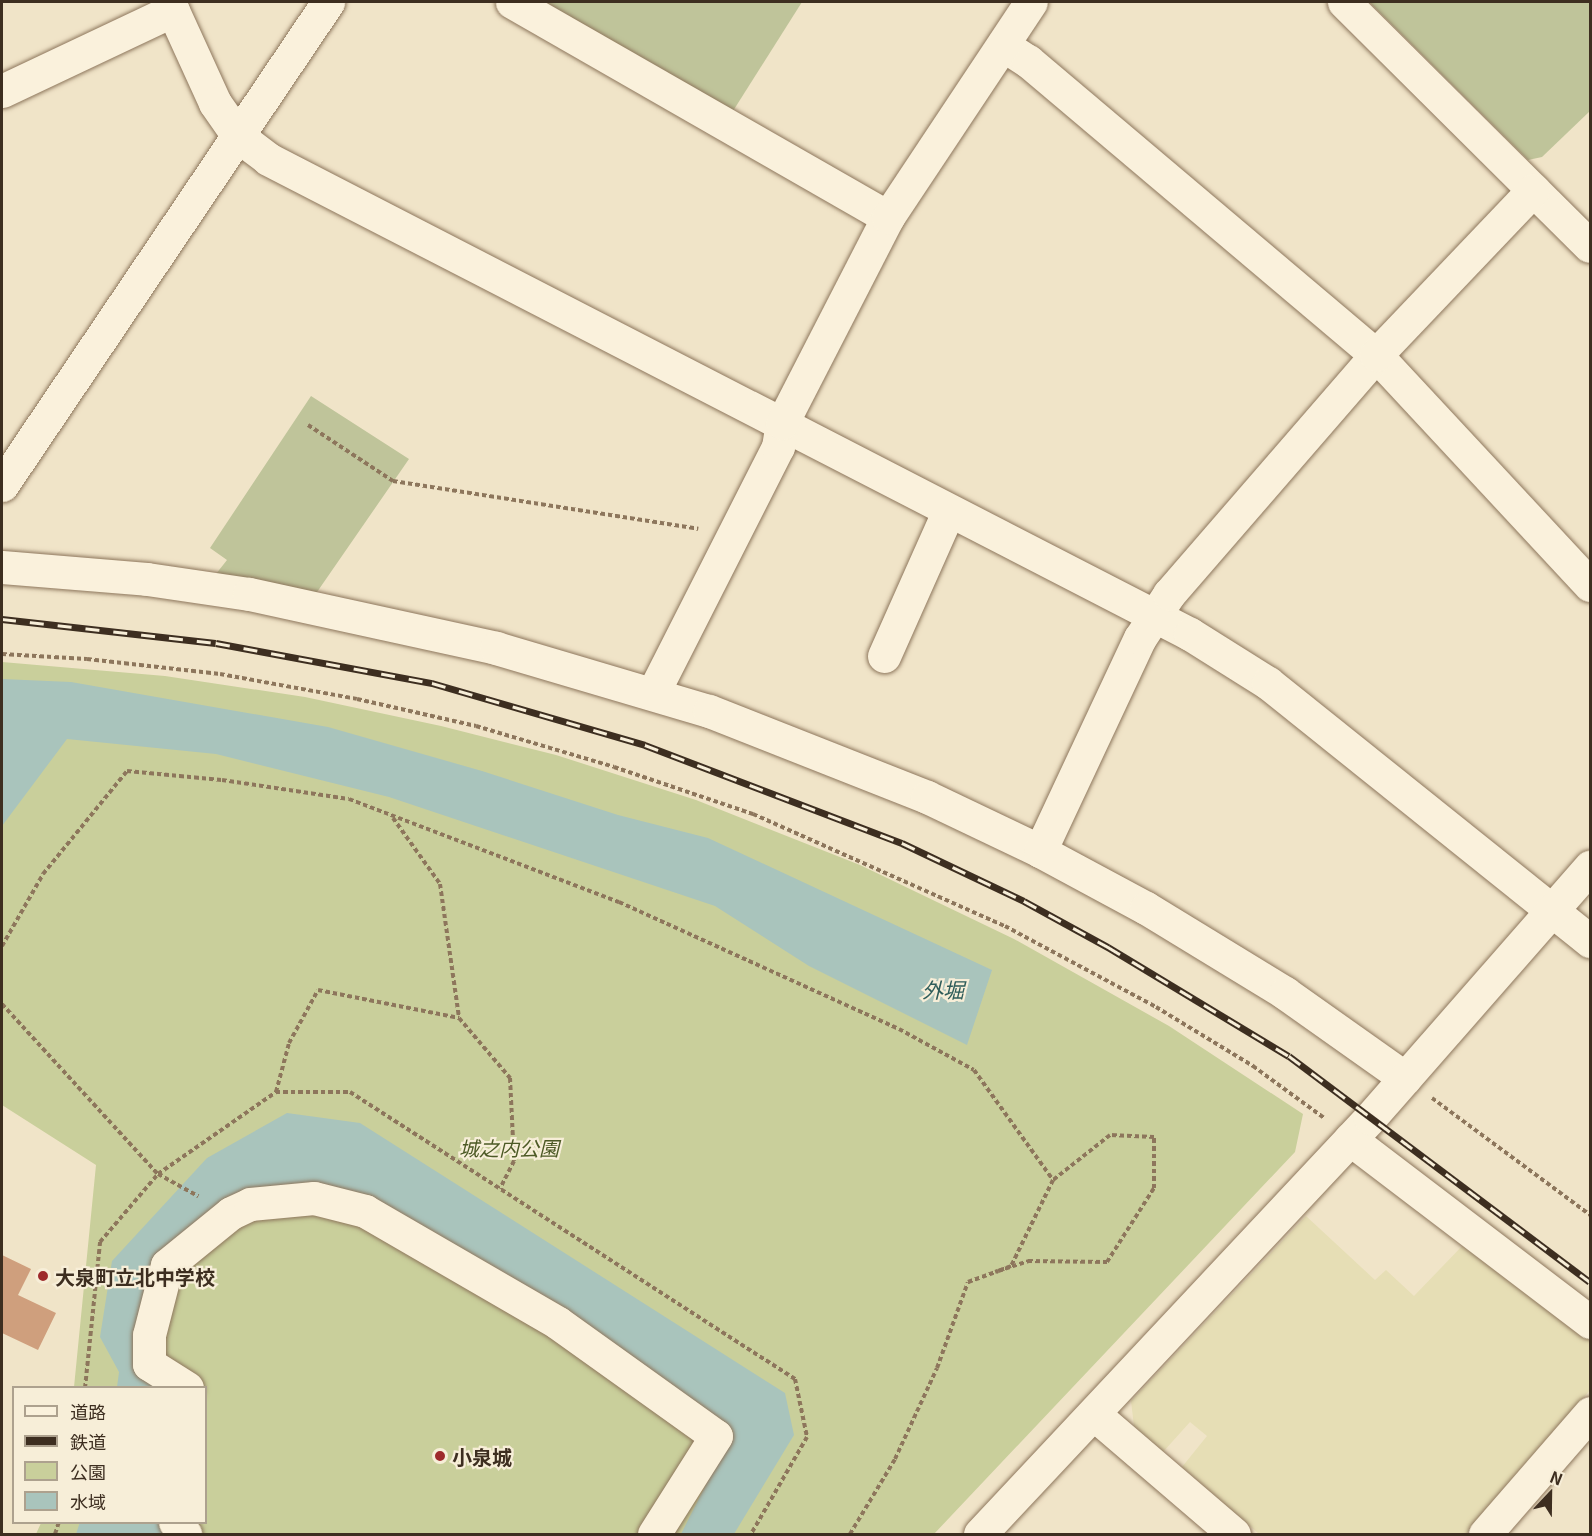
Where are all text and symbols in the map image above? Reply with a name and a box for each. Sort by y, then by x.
water label: 外堀 [922,976,964,1002]
park label: 城之内公園 [459,1135,559,1159]
place label: 大泉町立北中学校 [55,1264,215,1288]
marker: 大泉町立北中学校 [36,1269,50,1283]
legend [12,1386,207,1524]
text: 道路 [70,1398,106,1424]
text: 鉄道 [70,1428,106,1454]
place label: 小泉城 [452,1444,512,1468]
marker: 小泉城 [433,1449,447,1463]
text: 公園 [70,1458,106,1484]
north arrow [1520,1464,1580,1524]
text: N [1547,1464,1567,1491]
text: 水域 [70,1488,106,1514]

